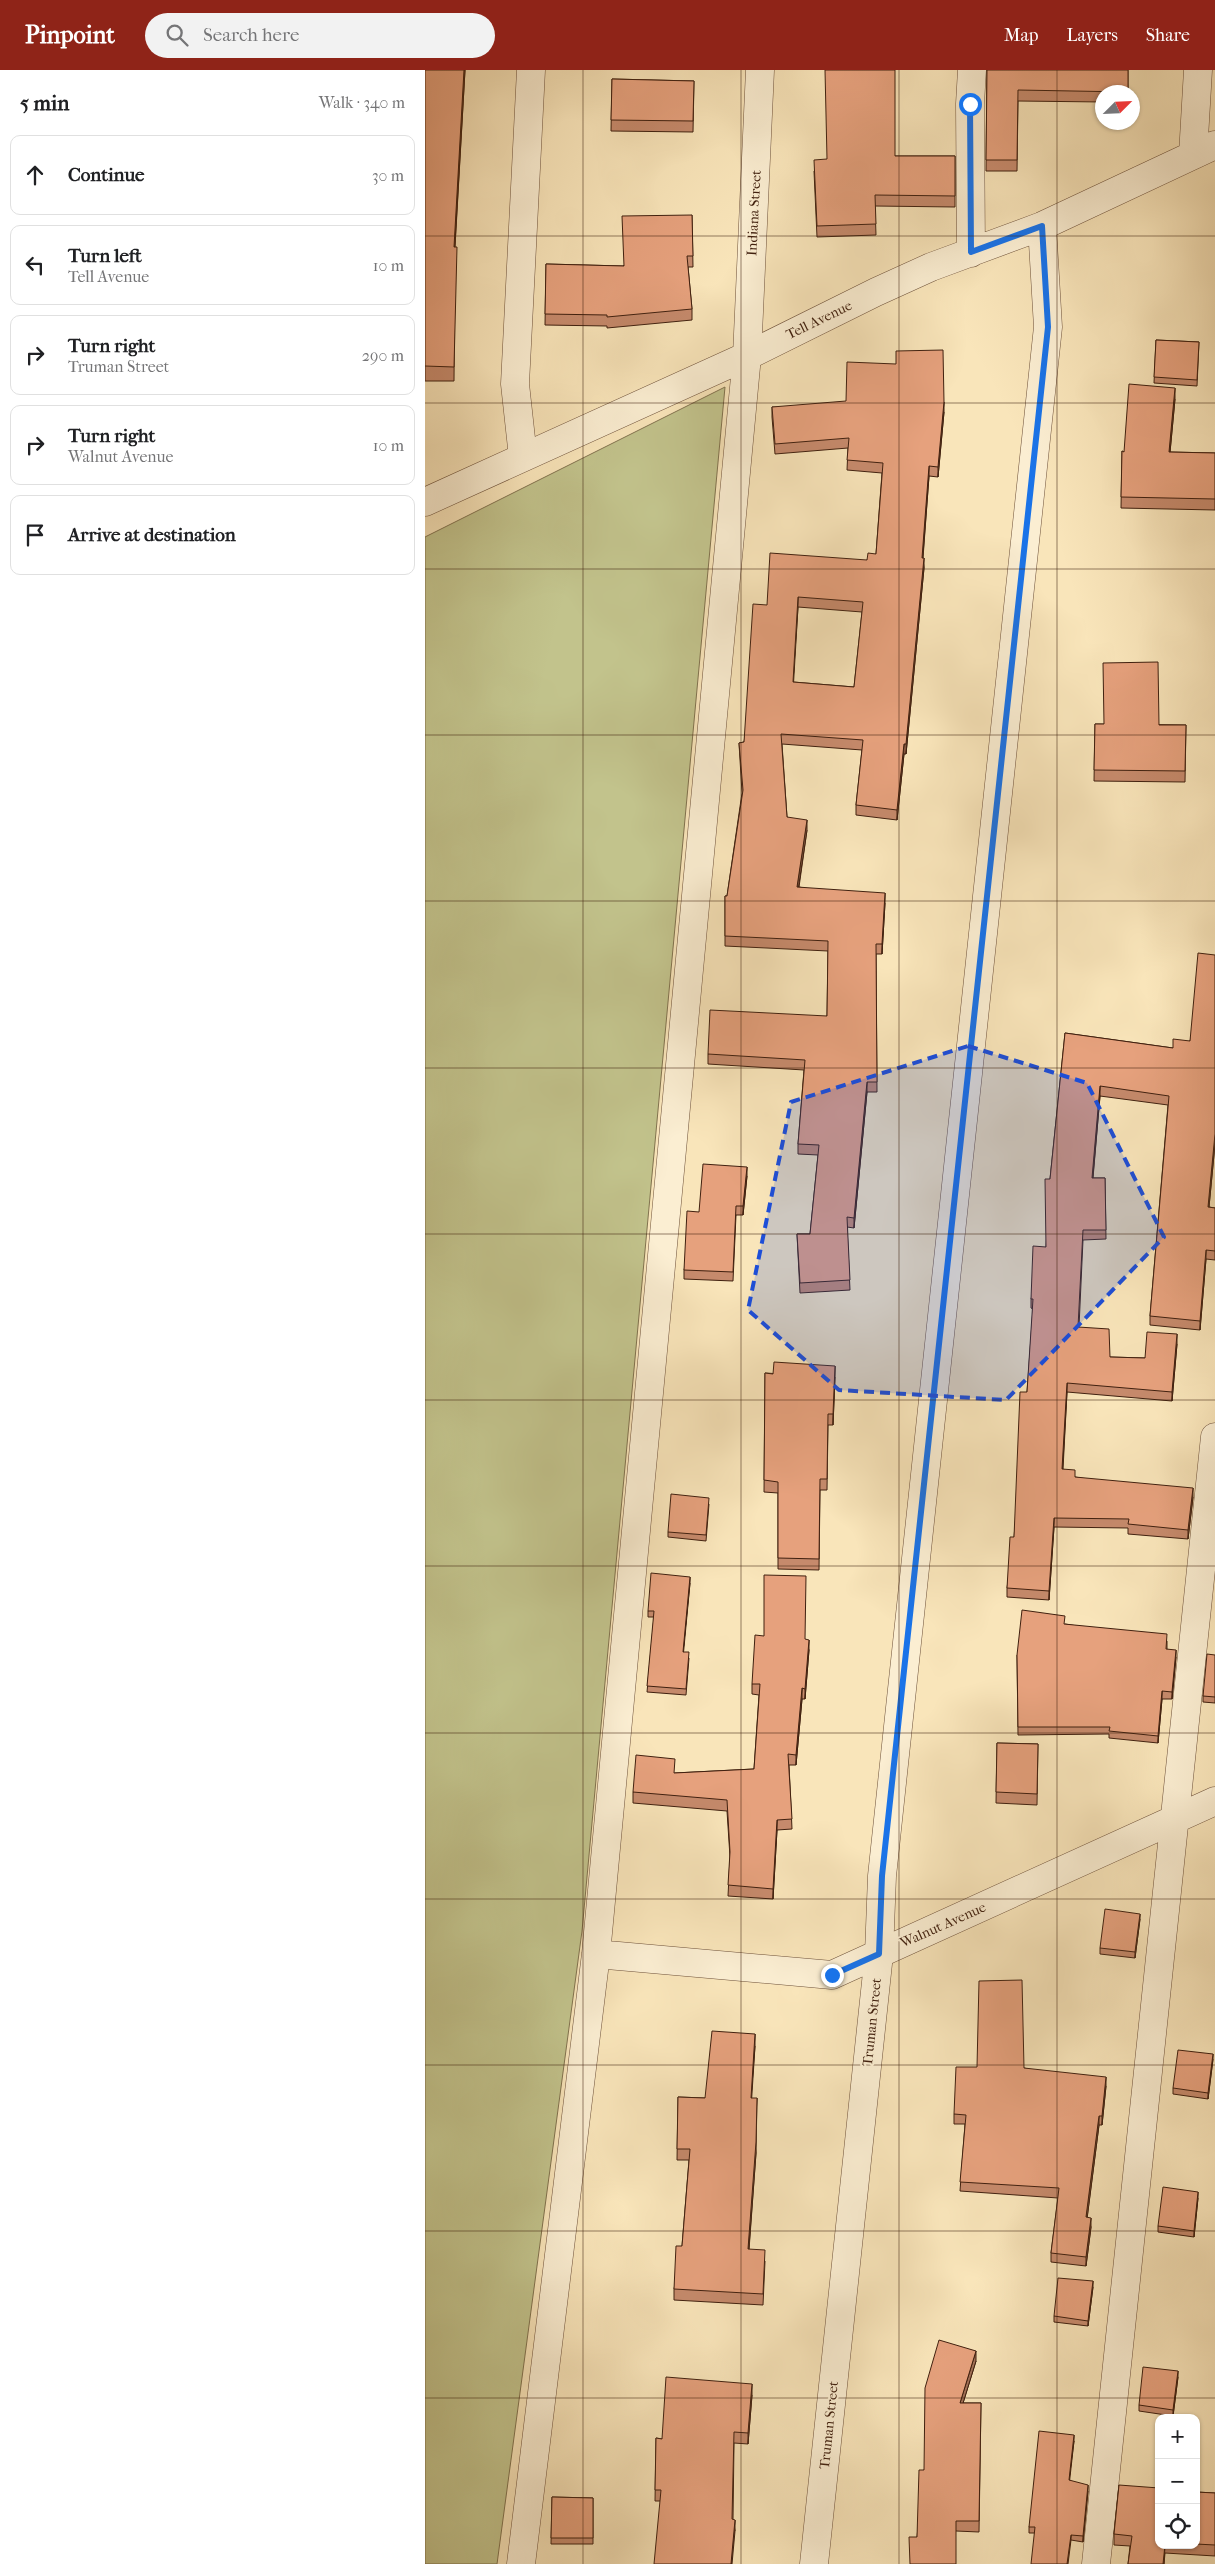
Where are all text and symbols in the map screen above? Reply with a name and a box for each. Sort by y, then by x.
search box [145,13,495,58]
text: Pinpoint [25,21,115,49]
icon: search [163,21,191,49]
text: Search here [203,24,299,46]
text: Map [1004,25,1038,46]
text: Layers [1066,25,1118,46]
text: Share [1146,25,1190,46]
north arrow [1095,85,1140,130]
text: 5 min [20,91,69,115]
text: Walk · 340 m [319,93,405,112]
route start [959,93,982,116]
icon: ahead [21,161,49,189]
text: Continue [68,164,144,186]
text: 30 m [372,166,404,185]
street label: Indiana Street [743,169,765,257]
text: Turn left [68,245,142,267]
icon: left [21,251,49,279]
text: 10 m [373,256,404,275]
text: Tell Avenue [68,267,149,286]
street label: Tell Avenue [783,297,855,343]
text: Turn right [68,335,155,357]
icon: right [21,341,49,369]
text: 290 m [362,346,404,365]
text: Truman Street [68,357,169,376]
text: Turn right [68,425,155,447]
icon: right [21,431,49,459]
text: 10 m [373,436,404,455]
text: Walnut Avenue [68,447,173,466]
icon: arrive [21,521,49,549]
text: Arrive at destination [68,524,236,546]
street label: Walnut Avenue [897,1898,989,1952]
route end [821,1964,844,1987]
street label: Truman Street [859,1977,885,2067]
street label: Truman Street [816,2380,842,2470]
map controls [1155,2414,1200,2549]
button: + [1155,2414,1200,2459]
button: − [1155,2459,1200,2504]
button: locate [1155,2504,1200,2549]

